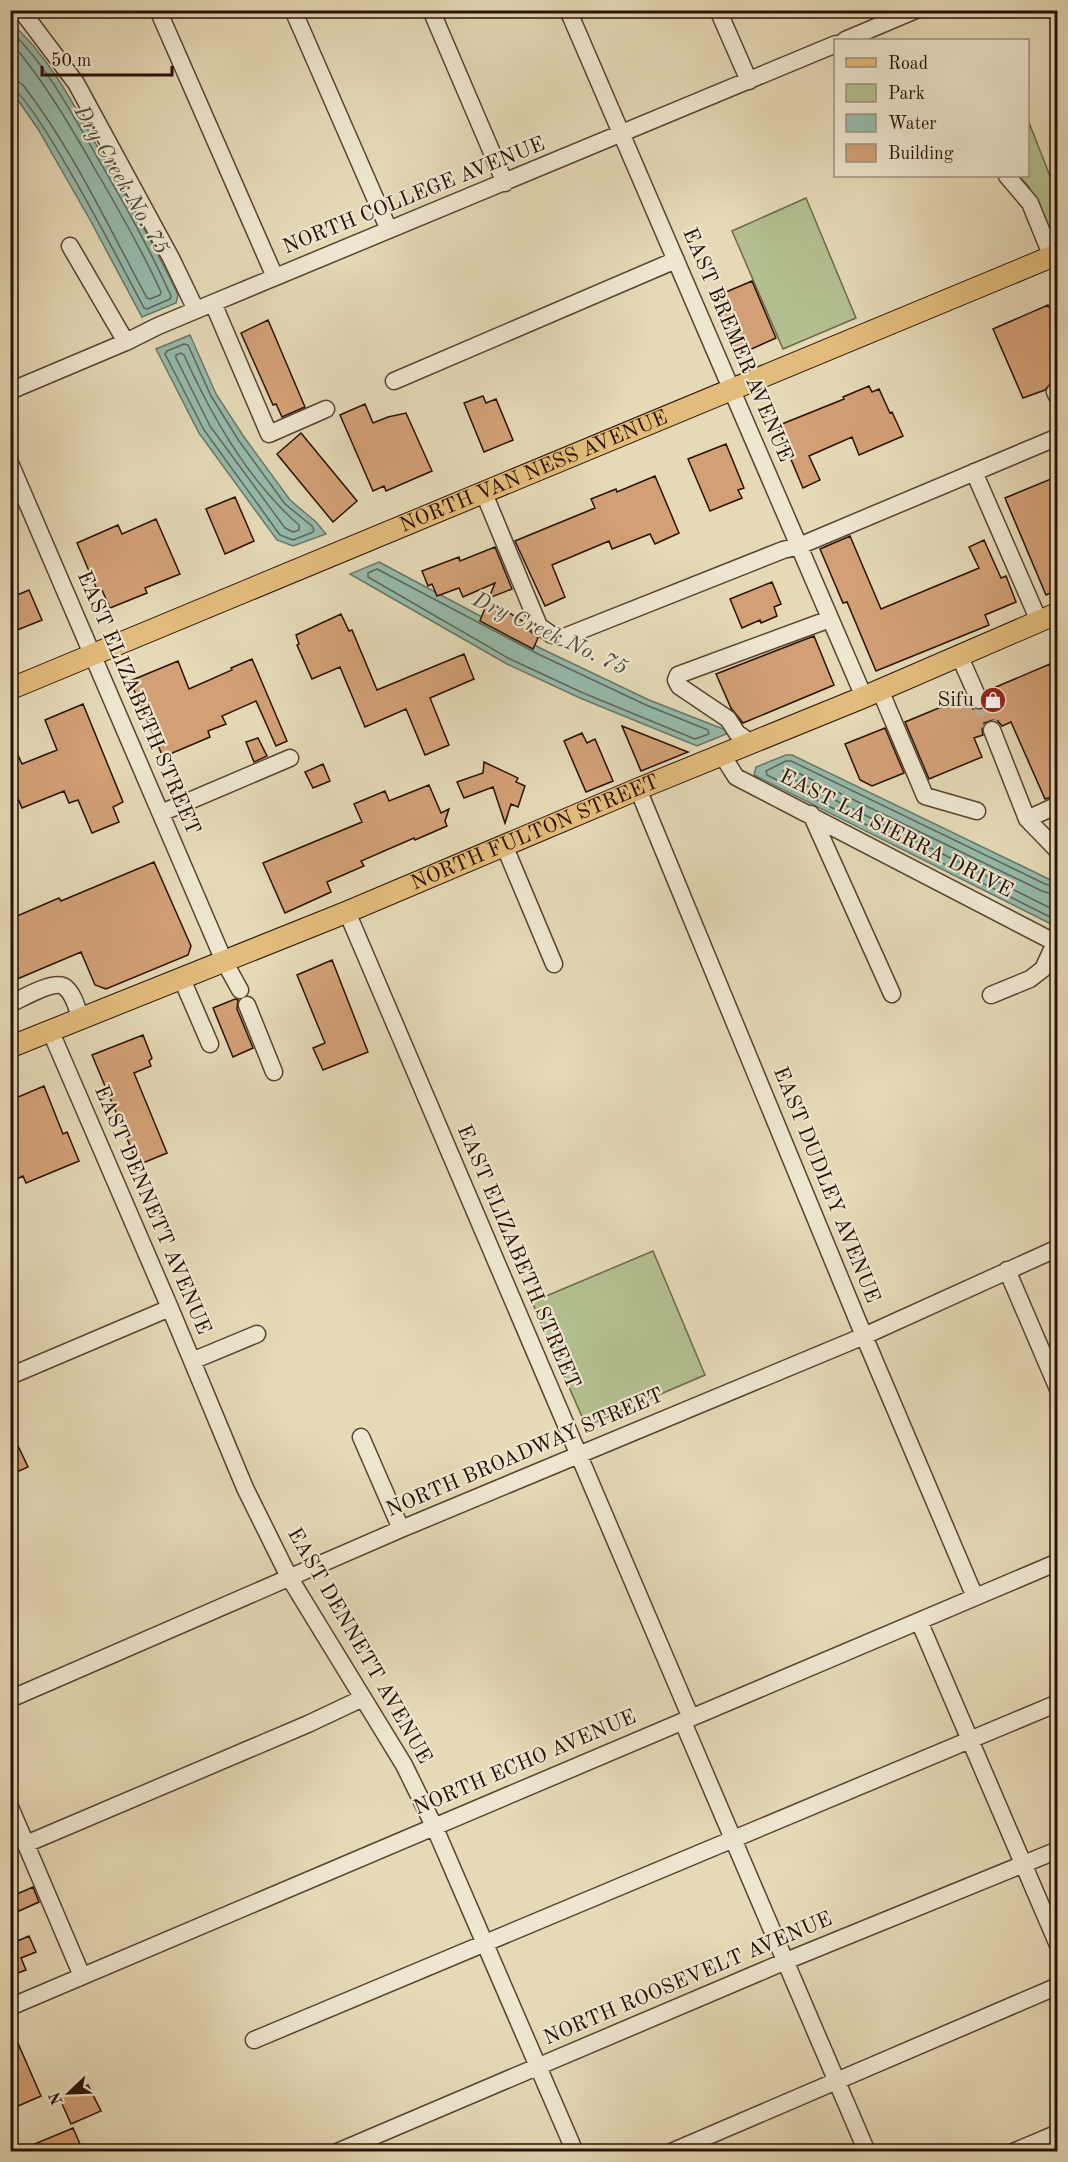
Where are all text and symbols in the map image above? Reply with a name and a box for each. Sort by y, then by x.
scale bar [42,39,172,77]
legend [834,39,1029,177]
text: 50 m [51,52,91,70]
text: Road [888,55,928,73]
text: Park [888,85,925,103]
water label: Dry Creek No. 75 [69,101,173,258]
text: Water [888,115,937,133]
street label: NORTH COLLEGE AVENUE [280,134,548,258]
text: Building [888,145,954,163]
street label: EAST BREMER AVENUE [678,225,796,465]
street label: NORTH VAN NESS AVENUE [397,407,671,536]
street label: EAST ELIZABETH STREET [73,568,203,838]
water label: Dry Creek No. 75 [468,588,631,680]
shop icon: Sifu [978,685,1008,715]
place label: Sifu [937,690,974,711]
street label: EAST LA SIERRA DRIVE [776,766,1016,902]
street label: NORTH FULTON STREET [408,771,662,894]
street label: EAST DUDLEY AVENUE [769,1064,883,1306]
street label: EAST DENNETT AVENUE [90,1082,214,1338]
street label: EAST ELIZABETH STREET [453,1122,583,1392]
street label: NORTH BROADWAY STREET [383,1385,667,1521]
street label: EAST DENNETT AVENUE [283,1525,435,1767]
street label: NORTH ECHO AVENUE [411,1707,639,1819]
street label: NORTH ROOSEVELT AVENUE [541,1909,835,2049]
north arrow [39,2063,99,2123]
text: N [47,2089,67,2107]

